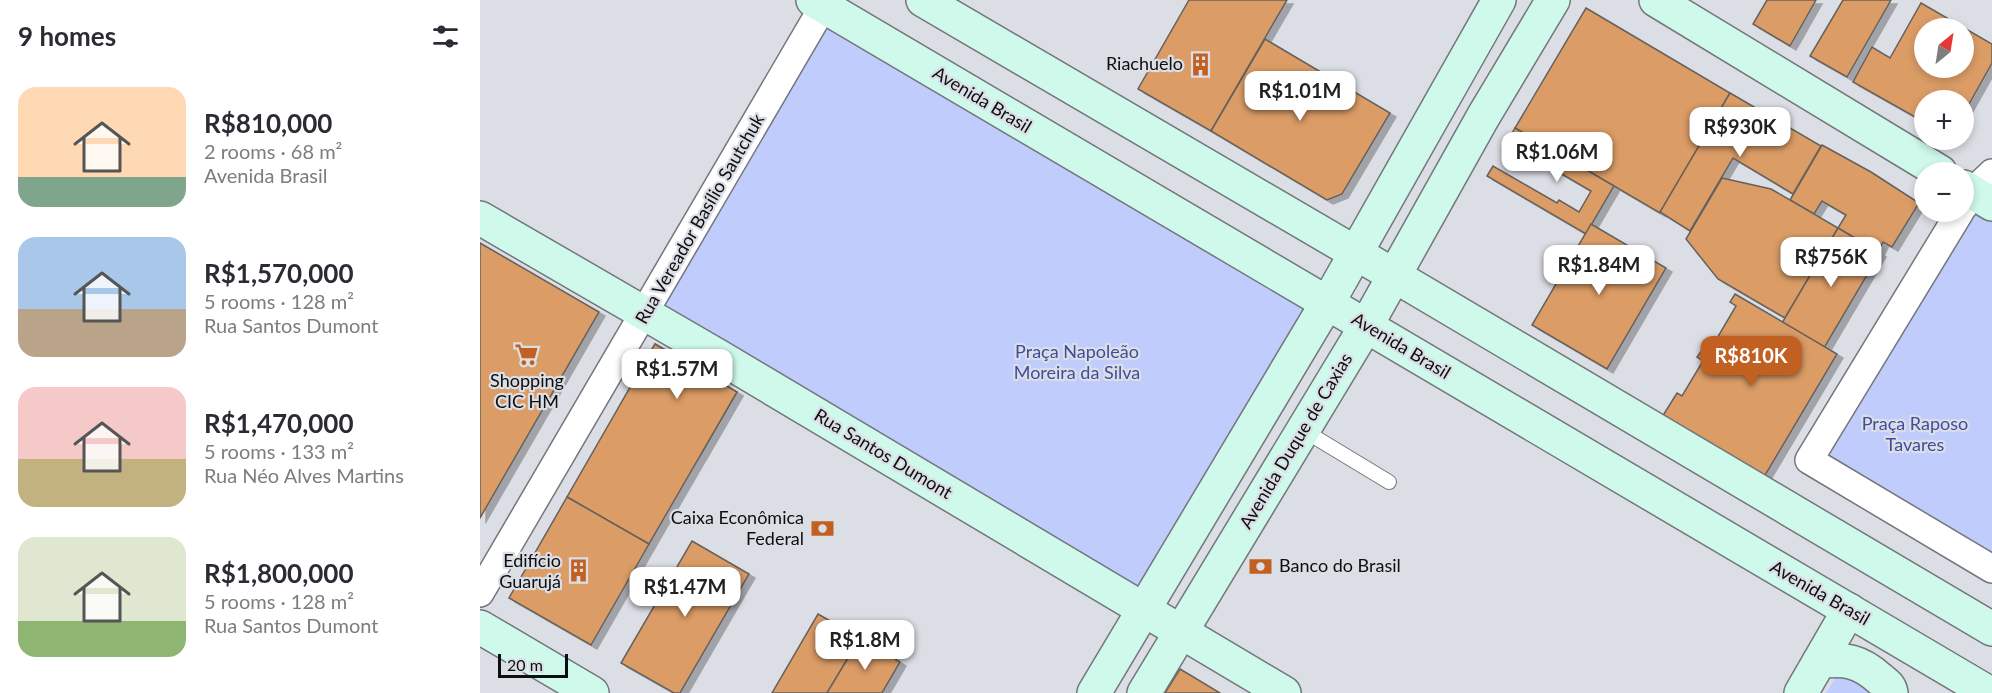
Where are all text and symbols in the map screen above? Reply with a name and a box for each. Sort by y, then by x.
north arrow [1914,18,1974,78]
map controls [1914,18,1974,222]
text: 9 homes [18,20,116,52]
icon: filters [429,20,462,53]
building icon: Riachuelo [1188,51,1214,77]
place label: Riachuelo [1106,52,1183,74]
street label: Avenida Brasil [929,61,1036,137]
pin: R$1.01M [1245,71,1355,122]
text: R$1.01M [1259,78,1341,102]
button: + [1914,90,1974,150]
text: R$810,000 [204,107,332,139]
pin: R$930K [1691,107,1789,158]
street label: Rua Vereador Basílio Sautchuk [630,109,769,327]
icon: home [66,111,138,183]
text: R$930K [1704,114,1776,138]
pin: R$1.06M [1502,132,1612,183]
text: 2 rooms · 68 m² [204,139,342,163]
text: R$1.06M [1516,139,1598,163]
button: − [1914,162,1974,222]
text: Avenida Brasil [204,163,328,187]
pin: R$756K [1782,237,1880,288]
text: R$756K [1795,244,1867,268]
pin: R$1.84M [1544,245,1654,296]
text: R$1.84M [1558,252,1640,276]
text: R$1,570,000 [204,257,354,289]
icon: home [66,261,138,333]
text: 5 rooms · 128 m² [204,289,354,313]
street label: Avenida Brasil [1348,307,1455,383]
text: Rua Santos Dumont [204,313,378,337]
pin: R$810K [1702,336,1800,387]
park label: Praça Napoleão Moreira da Silva [1014,340,1140,383]
supermarket icon: Shopping CIC HM [514,342,540,368]
text: R$810K [1715,343,1787,367]
street label: Avenida Duque de Caxias [1234,348,1356,532]
pin: R$1.57M [622,349,732,400]
text: R$1.57M [636,356,718,380]
place label: Shopping CIC HM [490,369,564,412]
street label: Rua Santos Dumont [811,403,957,503]
text: R$1,470,000 [204,407,354,439]
icon: home [66,411,138,483]
park label: Praça Raposo Tavares [1862,412,1968,455]
text: 5 rooms · 133 m² [204,439,354,463]
text: Rua Néo Alves Martins [204,463,404,487]
place label: Caixa Econômica Federal [671,506,804,549]
bank icon: Caixa Econômica Federal [809,515,835,541]
place label: Edifício Guarujá [499,549,561,592]
bank icon: Banco do Brasil [1248,553,1274,579]
place label: Banco do Brasil [1279,554,1401,576]
street label: Avenida Brasil [1767,555,1874,629]
text: R$1,800,000 [204,557,354,589]
building icon: Edifício Guarujá [566,558,592,584]
icon: home [66,561,138,633]
pin: R$1.47M [630,567,740,618]
text: R$1.47M [644,574,726,598]
text: 5 rooms · 128 m² [204,589,354,613]
text: Rua Santos Dumont [204,613,378,637]
pin: R$1.8M [816,620,914,671]
text: R$1.8M [829,627,901,651]
scale bar [498,651,568,678]
text: 20 m [507,655,543,674]

